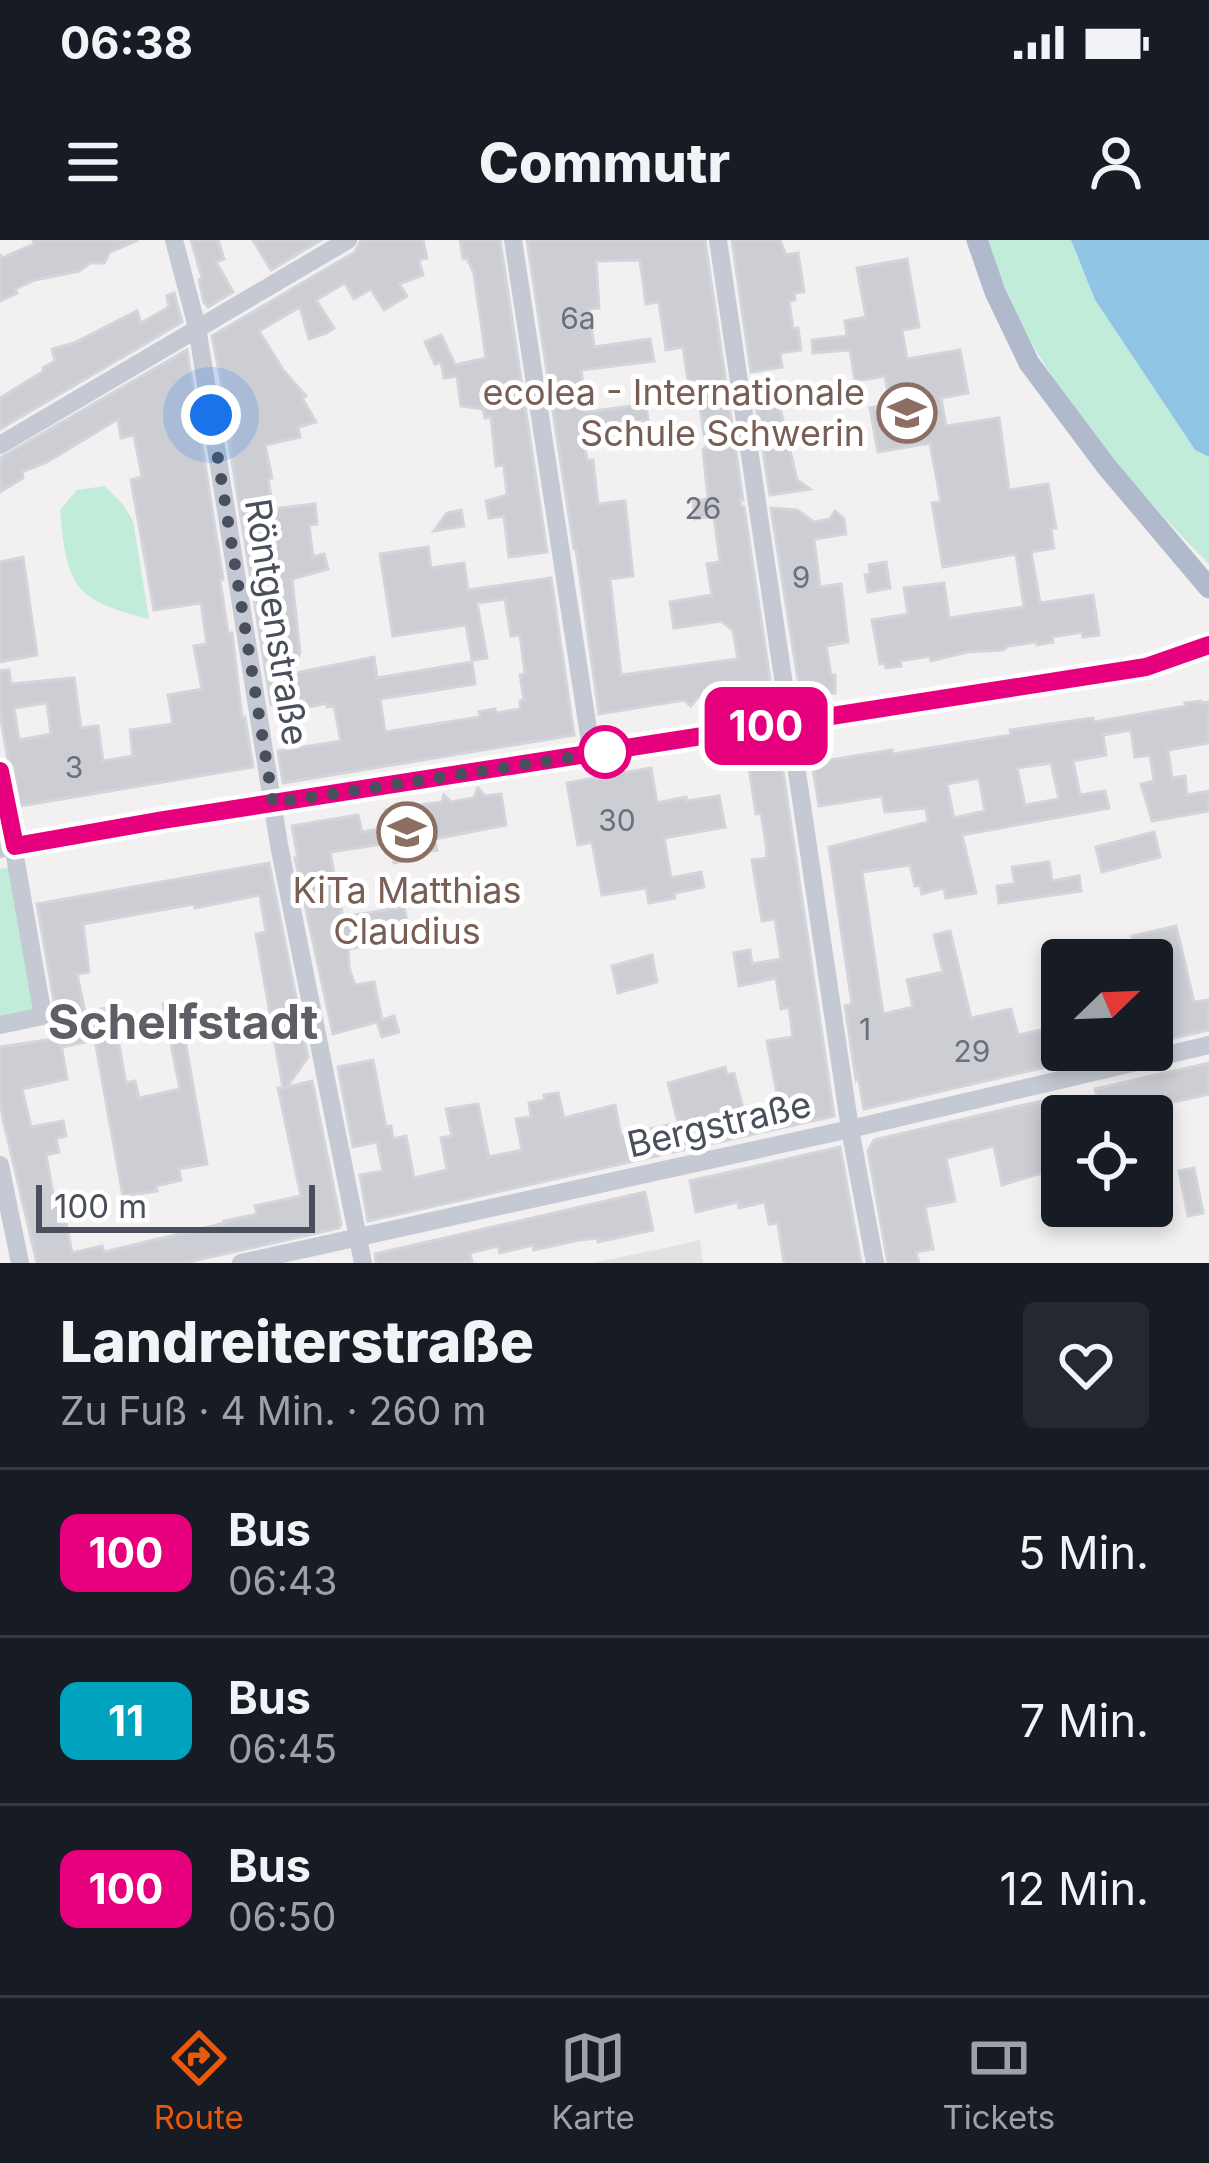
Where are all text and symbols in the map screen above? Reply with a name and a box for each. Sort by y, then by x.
text: 06:38 [60,15,193,70]
icon: menu [60,129,126,195]
icon: person [1083,129,1149,195]
text: Commutr [479,130,730,195]
house number: 6a [560,300,596,336]
place label: ecolea - Internationale Schule Schwerin [483,370,865,455]
school or university icon: ecolea - Internationale Schule Schwerin [876,382,938,444]
your location [181,385,241,445]
house number: 26 [685,490,721,526]
street label: Röntgenstraße [236,496,318,748]
house number: 9 [792,559,810,595]
line badge: 100 [697,687,835,765]
text: 100 [729,700,803,751]
unlabelled marker [580,727,630,777]
house number: 3 [65,749,83,785]
school or university icon: KiTa Matthias Claudius [376,801,438,863]
house number: 30 [598,802,636,838]
place label: KiTa Matthias Claudius [292,868,522,953]
north arrow [1041,939,1173,1071]
map controls [1041,939,1173,1227]
district label: Schelfstadt [48,992,318,1051]
house number: 1 [859,1011,871,1047]
house number: 29 [954,1033,990,1069]
street label: Bergstraße [623,1081,815,1167]
button: locate [1041,1095,1173,1227]
scale bar [36,1179,315,1232]
text: 100 m [54,1186,147,1226]
button: heart [1023,1302,1149,1428]
text: Landreiterstraße [60,1307,534,1376]
text: Zu Fuß · 4 Min. · 260 m [60,1387,487,1434]
text: Bus [228,1502,311,1557]
text: 5 Min. [1018,1525,1149,1580]
text: 100 [89,1527,163,1578]
text: 06:43 [228,1557,337,1604]
text: Bus [228,1670,311,1725]
text: 7 Min. [1020,1693,1149,1748]
text: 11 [108,1695,144,1746]
text: 06:45 [228,1725,337,1772]
text: Bus [228,1838,311,1893]
text: 12 Min. [999,1861,1149,1916]
text: 100 [89,1863,163,1914]
text: 06:50 [228,1893,336,1940]
tab: Route [154,2025,244,2137]
tab: Karte [551,2025,635,2137]
tab: Tickets [942,2025,1055,2137]

